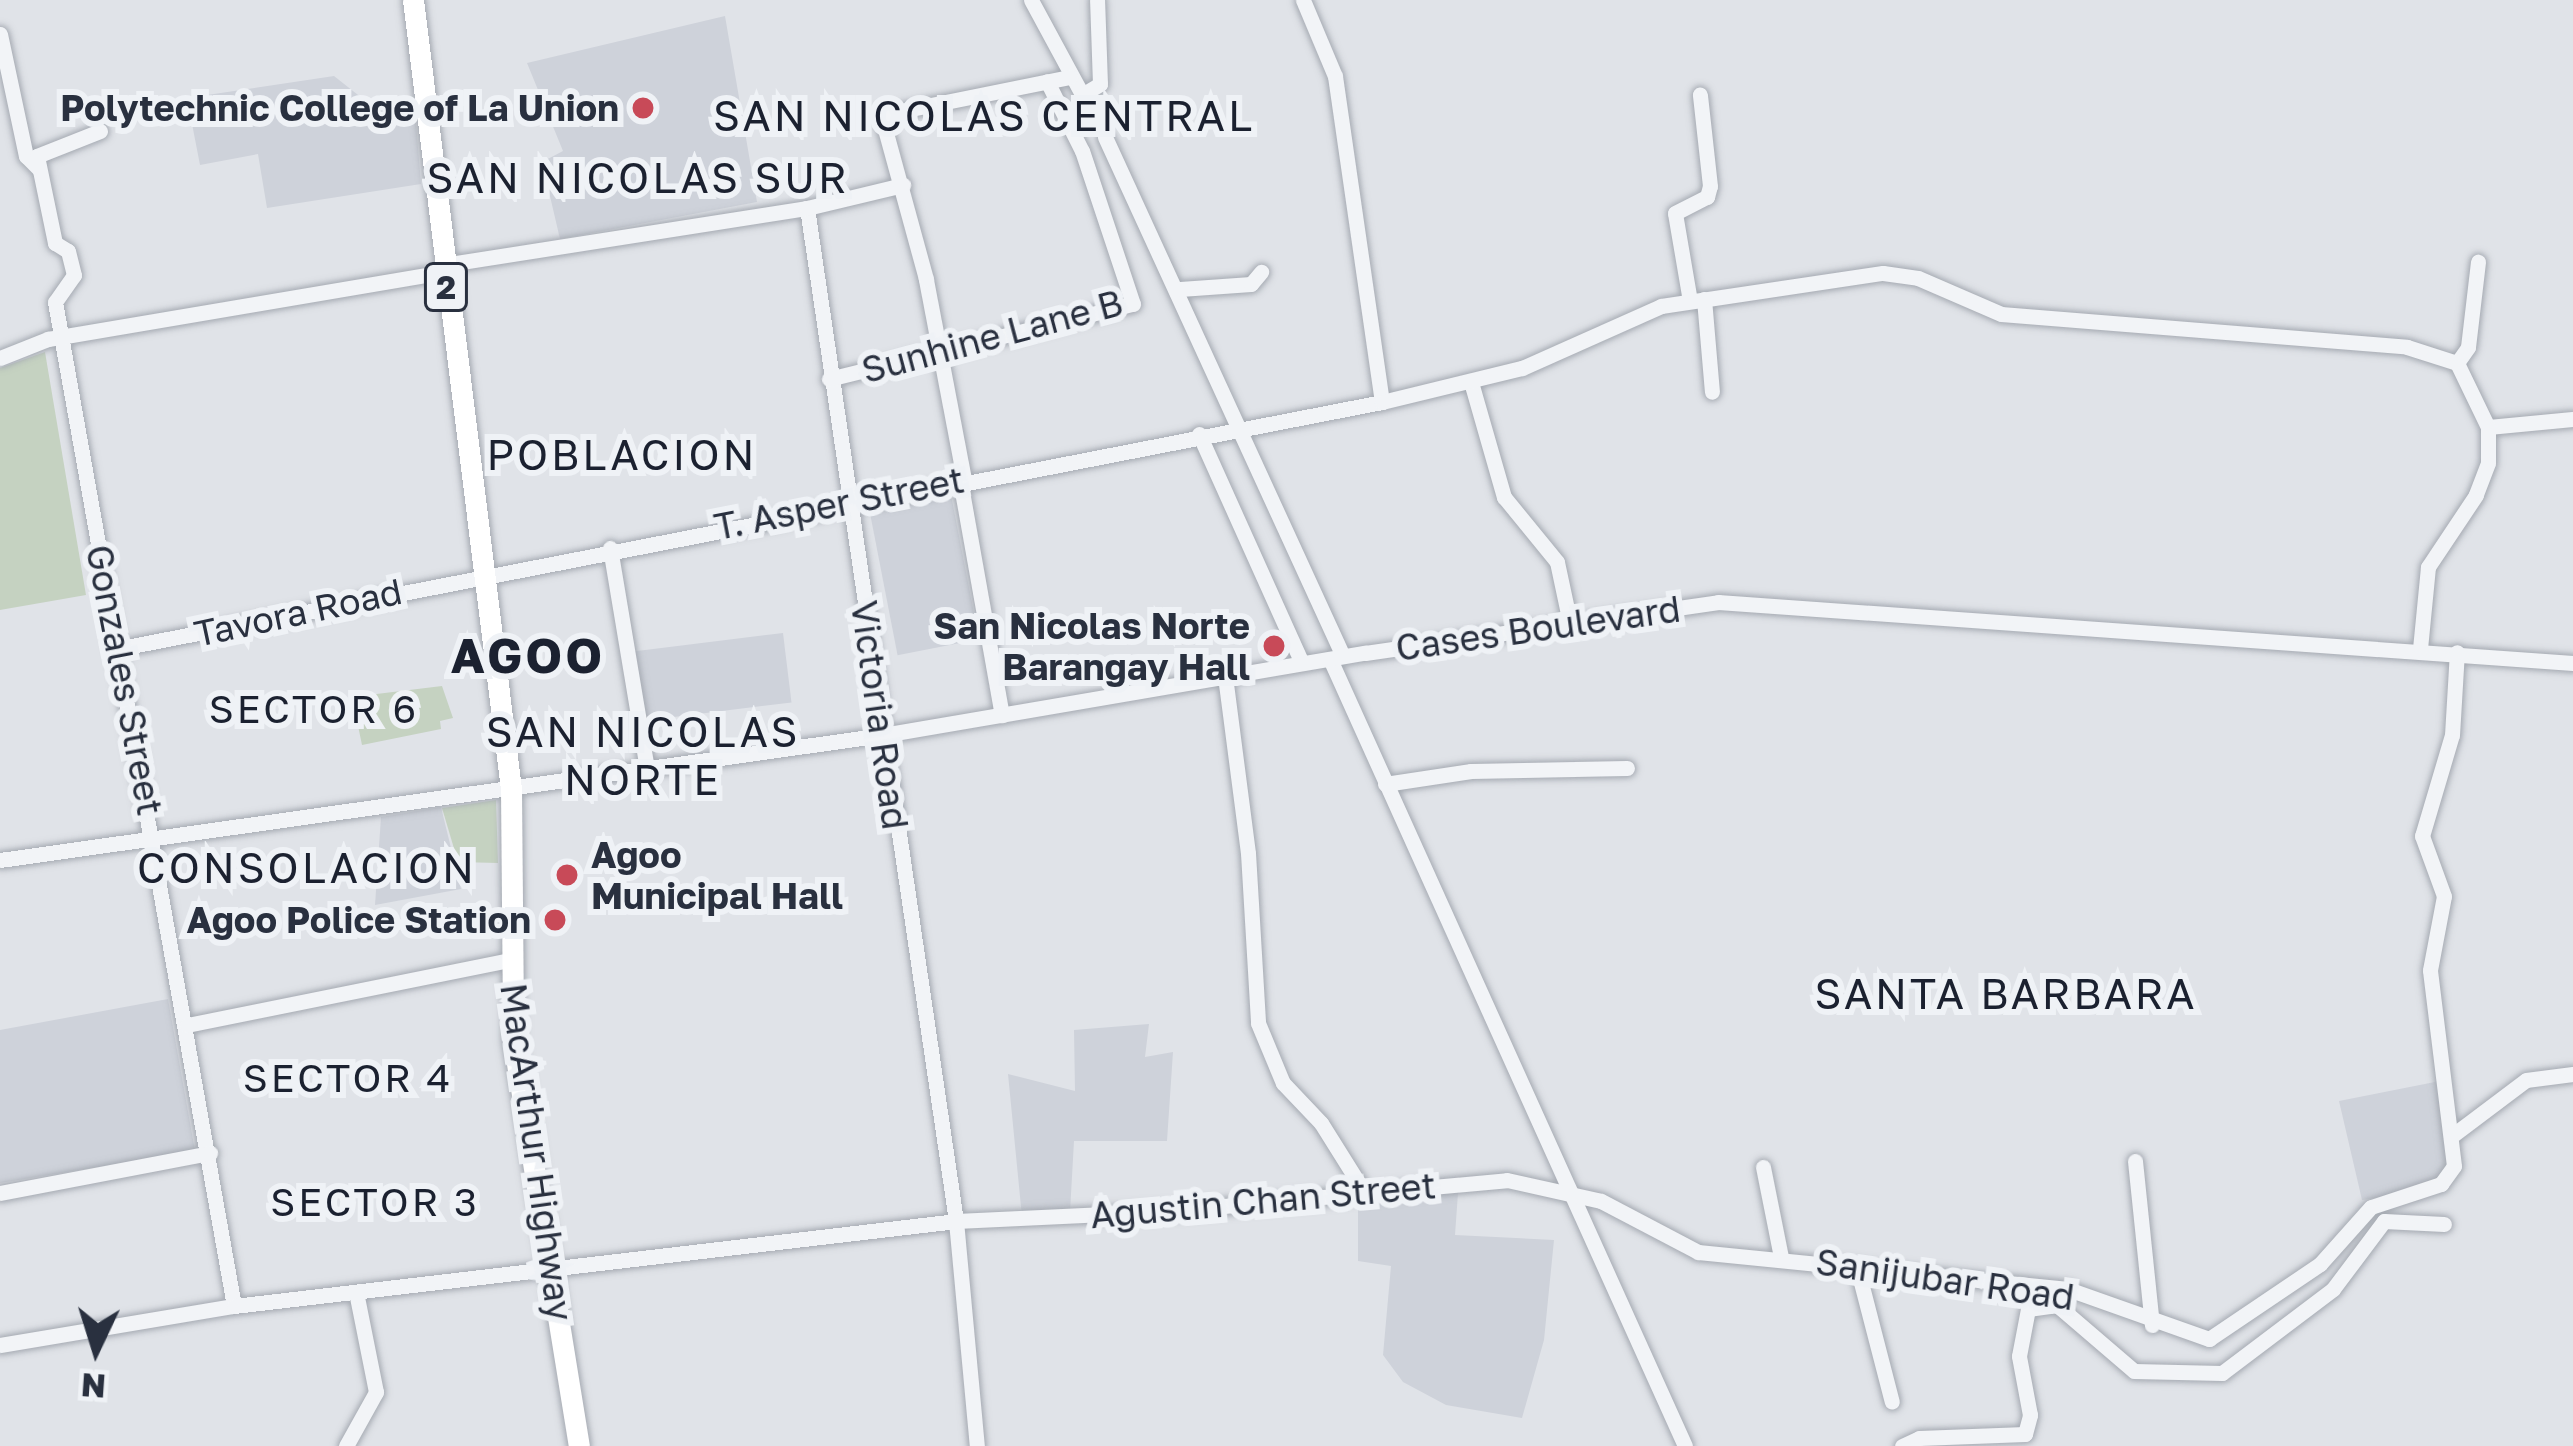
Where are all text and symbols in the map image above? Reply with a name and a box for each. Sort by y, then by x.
place label: Polytechnic College of La Union [60,86,619,130]
district label: SAN NICOLAS CENTRAL [713,90,1255,140]
marker: Polytechnic College of La Union [630,95,656,121]
district label: SAN NICOLAS SUR [426,152,850,202]
road number: 2 [422,260,470,314]
street label: Sunhine Lane B [857,280,1127,392]
district label: POBLACION [487,429,757,479]
street label: T. Asper Street [710,458,968,548]
street label: Gonzales Street [78,541,172,819]
street label: Tavora Road [190,569,406,655]
street label: Cases Boulevard [1393,587,1683,669]
street label: Victoria Road [843,598,917,832]
place label: San Nicolas Norte Barangay Hall [933,603,1250,688]
district label: AGOO [451,627,605,685]
marker: San Nicolas Norte Barangay Hall [1261,633,1287,659]
district label: SECTOR 6 [209,686,419,732]
district label: SAN NICOLAS NORTE [486,706,800,804]
place label: Agoo Municipal Hall [591,832,843,917]
district label: CONSOLACION [137,842,477,892]
marker: Agoo Municipal Hall [554,862,580,888]
place label: Agoo Police Station [187,898,531,942]
marker: Agoo Police Station [542,907,568,933]
district label: SANTA BARBARA [1815,968,2197,1018]
street label: MacArthur Highway [492,980,582,1324]
district label: SECTOR 4 [243,1055,453,1101]
street label: Agustin Chan Street [1088,1163,1438,1237]
district label: SECTOR 3 [270,1179,480,1225]
street label: Sanijubar Road [1813,1239,2077,1319]
north arrow [36,1290,156,1410]
text: N [80,1366,107,1407]

